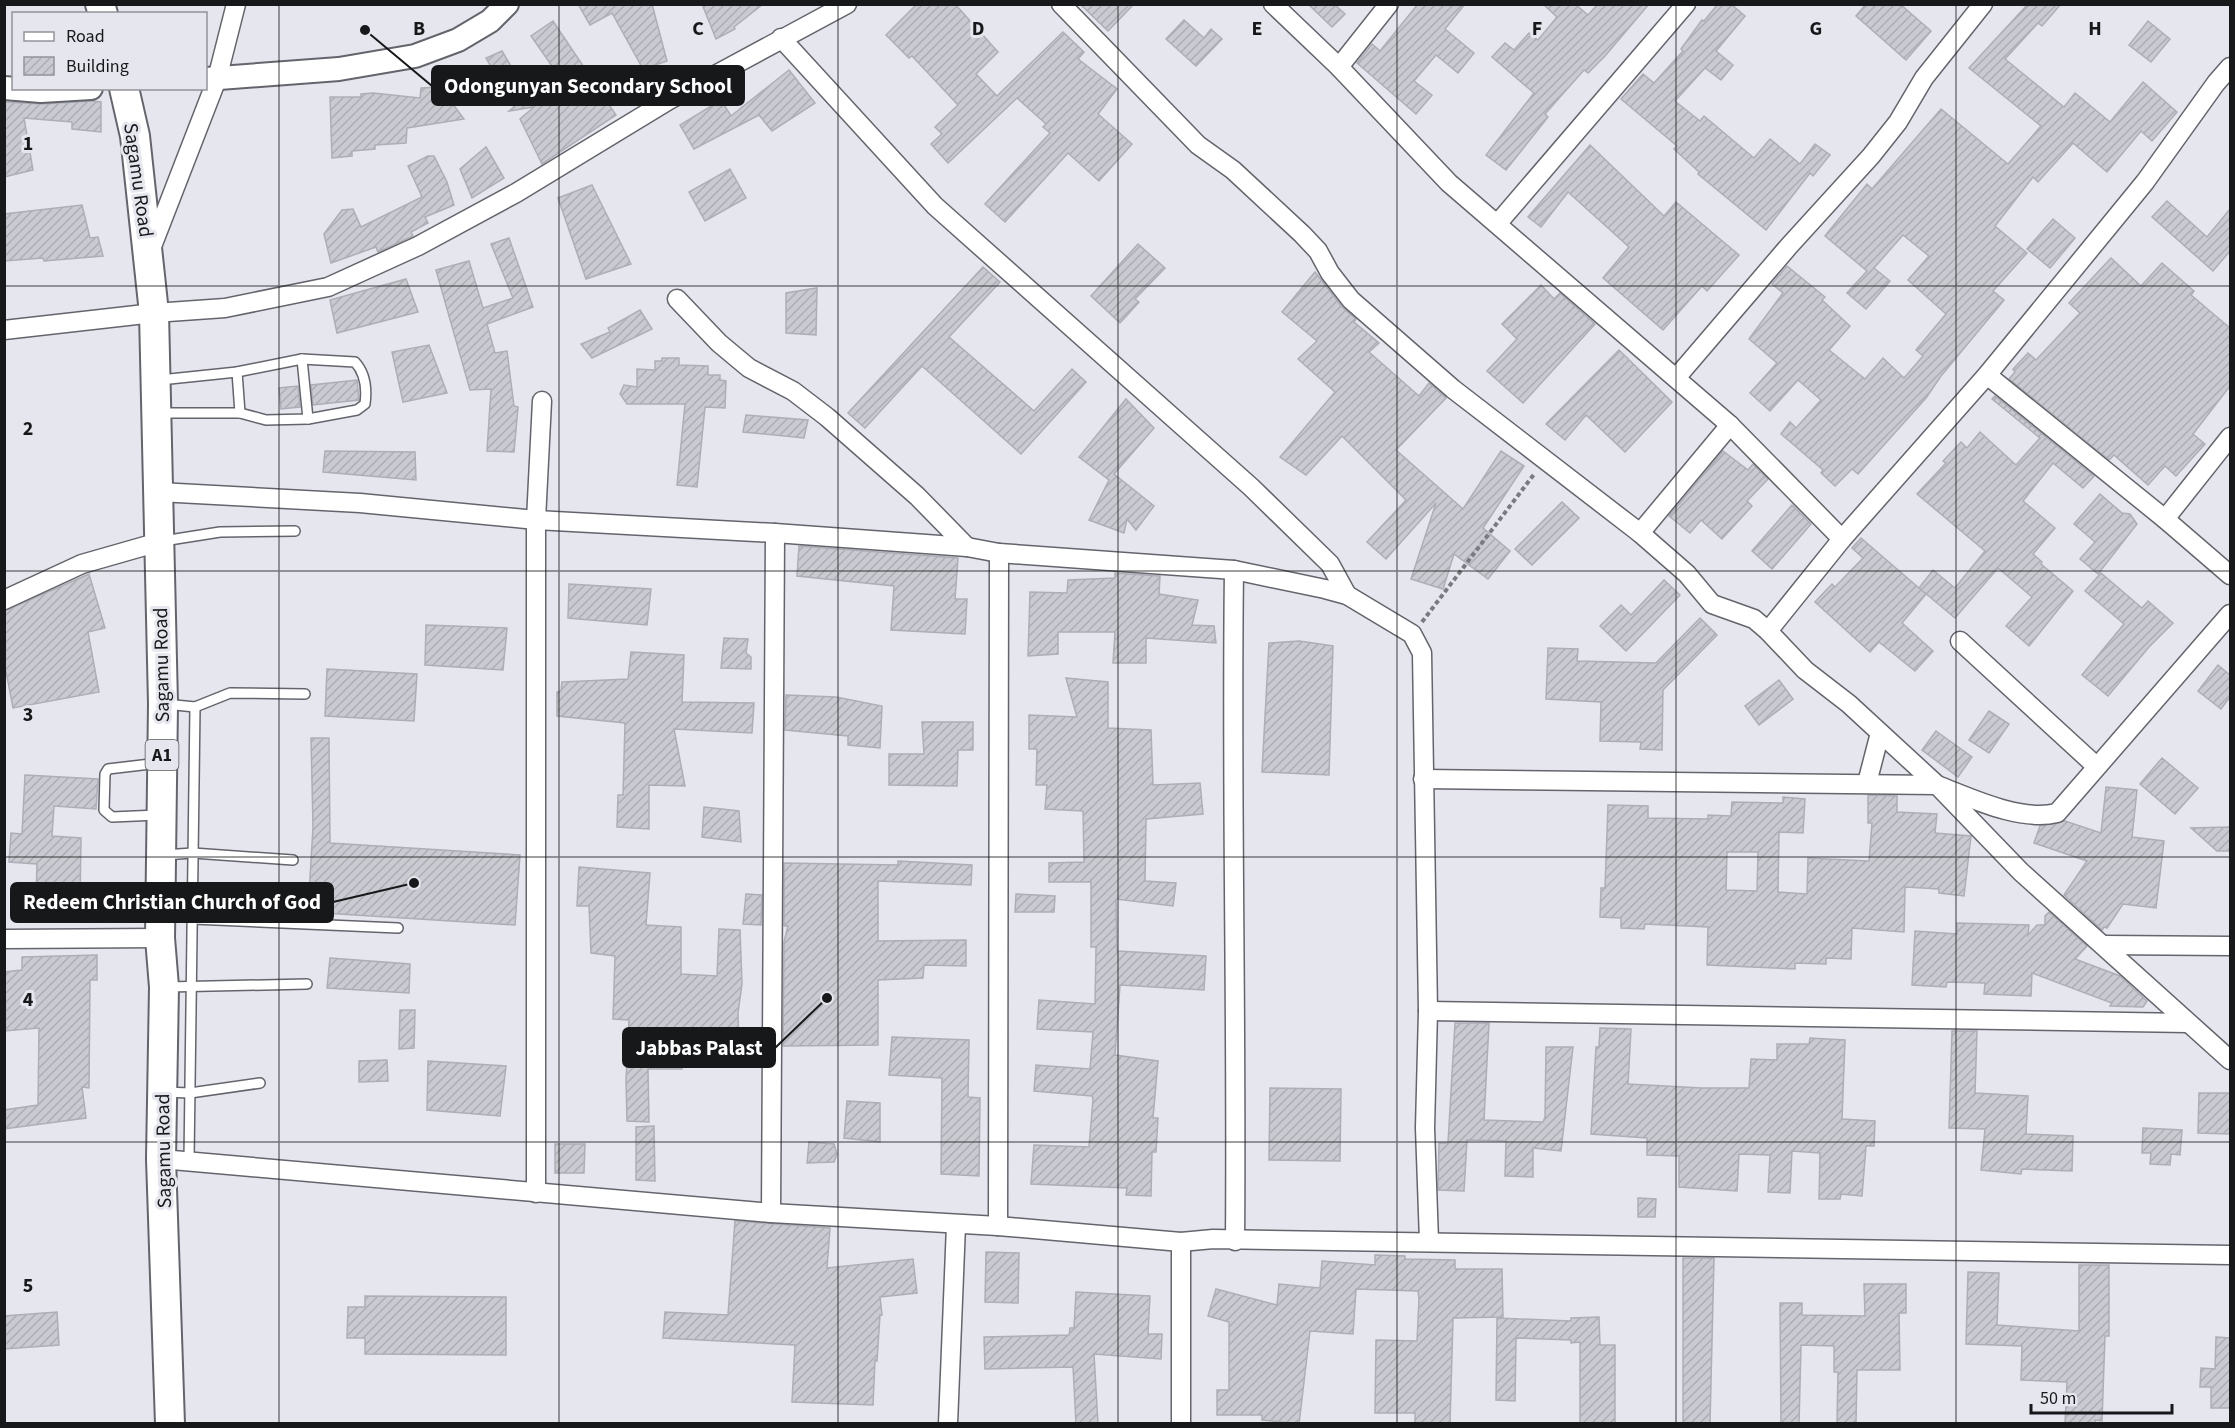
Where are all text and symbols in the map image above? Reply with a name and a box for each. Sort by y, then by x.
legend [12,12,207,90]
text: B [413,15,425,43]
text: C [692,15,704,43]
text: D [972,15,984,43]
text: E [1252,15,1262,43]
text: F [1532,15,1542,43]
text: G [1810,15,1822,43]
text: H [2088,15,2102,43]
text: Road [66,24,105,49]
text: Building [66,54,129,79]
callout: Odongunyan Secondary School [432,66,744,105]
text: Odongunyan Secondary School [444,71,732,101]
street label: Sagamu Road [116,121,160,239]
text: 1 [23,130,33,158]
text: 2 [23,415,33,443]
street label: Sagamu Road [147,607,177,723]
text: 3 [23,701,33,729]
road number: A1 [146,740,178,770]
callout: Redeem Christian Church of God [11,883,333,922]
text: Redeem Christian Church of God [23,887,321,917]
text: 4 [23,986,34,1014]
callout: Jabbas Palast [623,1028,775,1067]
text: Jabbas Palast [635,1033,763,1063]
street label: Sagamu Road [149,1093,179,1209]
text: 5 [23,1272,33,1300]
scale bar [2031,1377,2172,1415]
text: 50 m [2040,1386,2076,1411]

